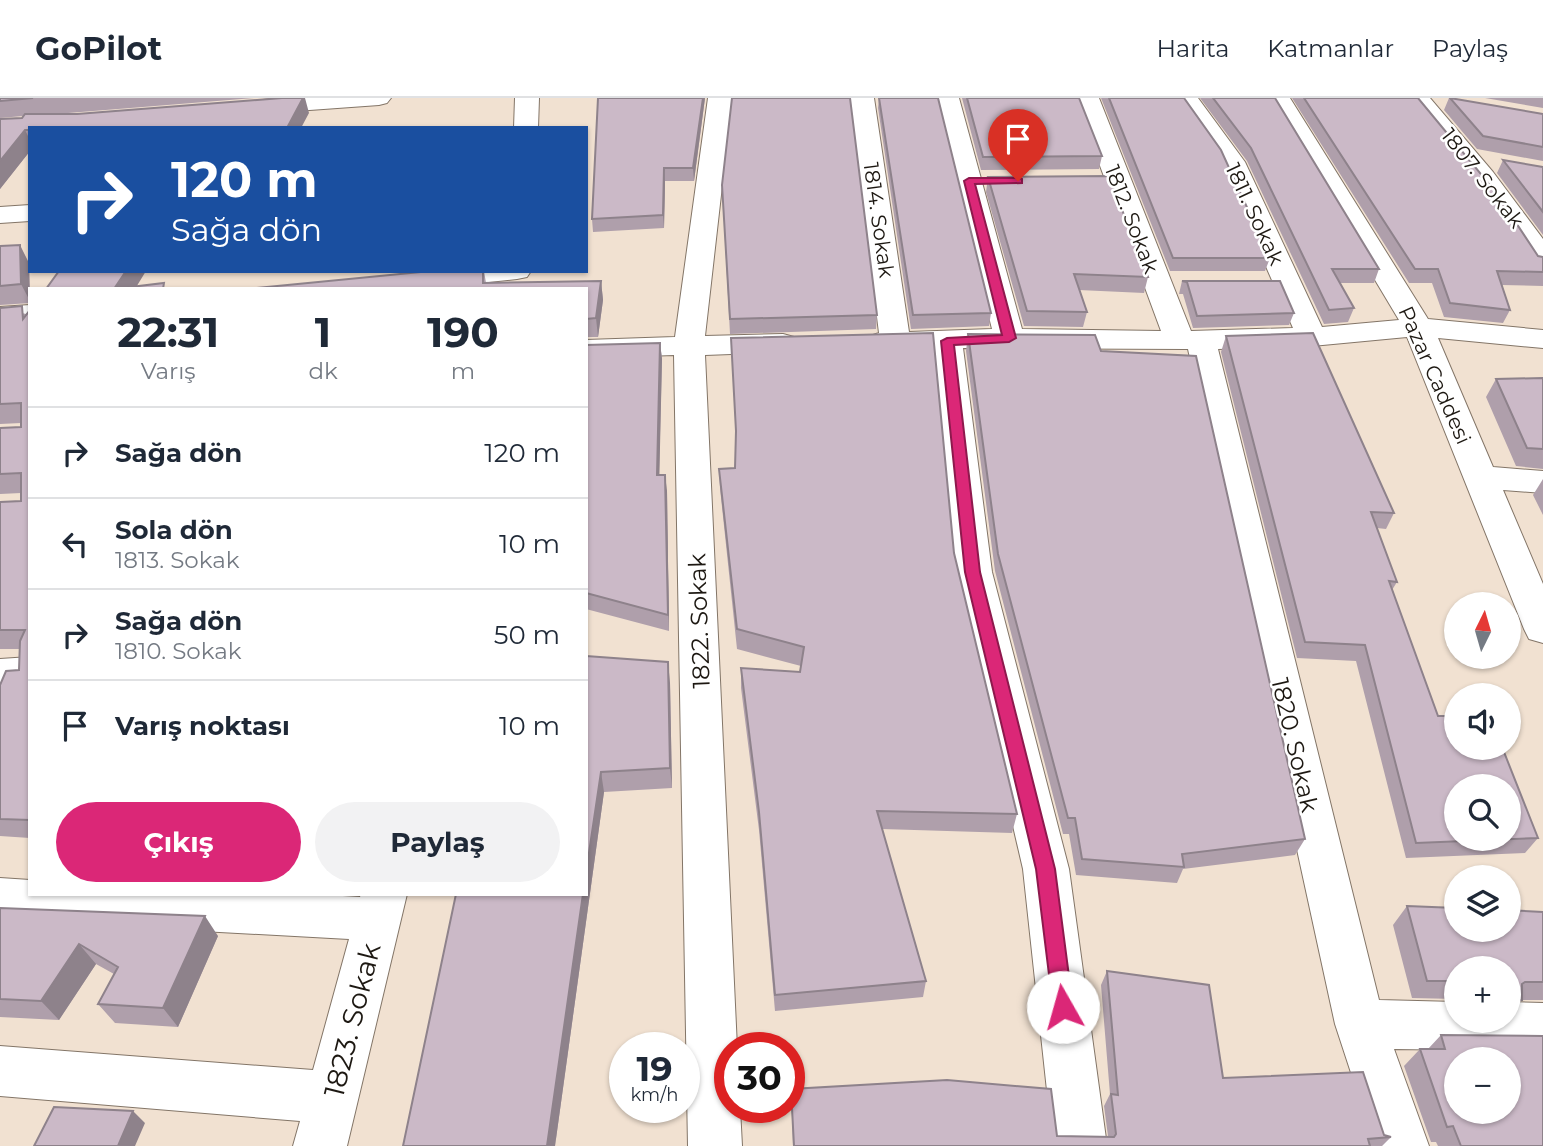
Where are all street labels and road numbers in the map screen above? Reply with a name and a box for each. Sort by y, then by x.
street label: 1807. Sokak [1436,123,1530,233]
street label: 1811. Sokak [1221,159,1290,269]
street label: 1814. Sokak [859,161,900,280]
street label: 1812. Sokak [1100,161,1164,277]
street label: Pazar Caddesi [1393,302,1477,448]
street label: 1822. Sokak [682,552,716,689]
street label: 1820. Sokak [1265,675,1325,816]
street label: 1823. Sokak [316,939,388,1101]

